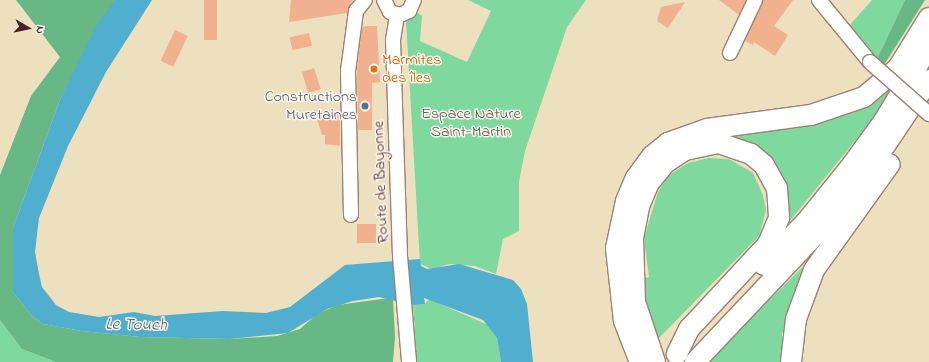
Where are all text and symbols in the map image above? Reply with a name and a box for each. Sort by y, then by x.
north arrow [8,8,48,48]
text: N [31,25,48,35]
place label: Marmites des îles [382,50,441,88]
marker: Marmites des îles [369,64,379,74]
place label: Constructions Muretaines [265,87,357,125]
marker: Constructions Muretaines [360,101,370,111]
park label: Espace Nature Saint-Martin [421,104,521,142]
street label: Route de Bayonne [369,120,393,244]
water label: Le Touch [105,314,167,336]

